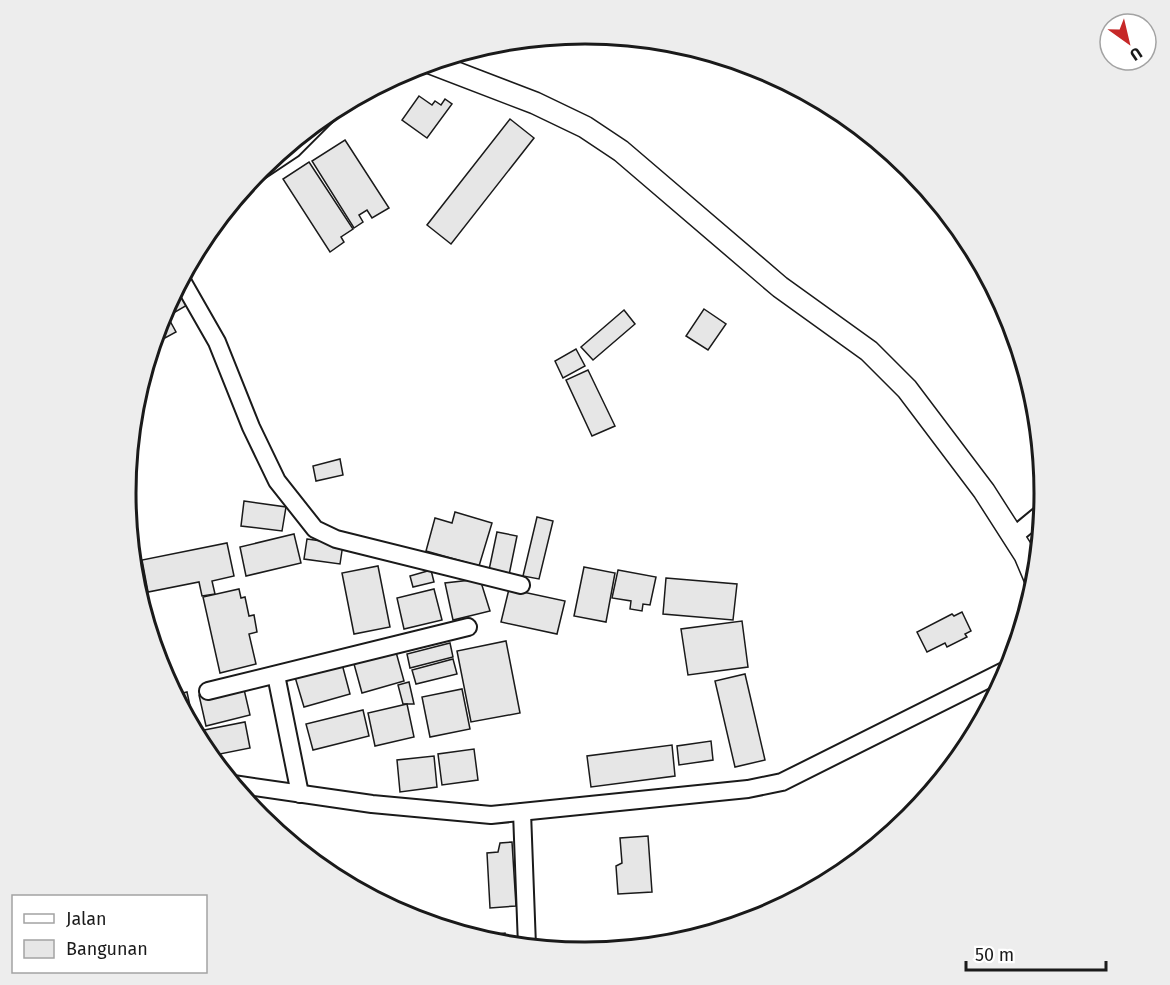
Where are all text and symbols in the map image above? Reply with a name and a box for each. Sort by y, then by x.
north arrow [1098,12,1158,72]
text: U [1126,43,1146,65]
legend [12,895,207,973]
text: Jalan [66,908,107,930]
scale bar [966,934,1106,972]
text: Bangunan [66,938,148,960]
text: 50 m [975,944,1014,966]

